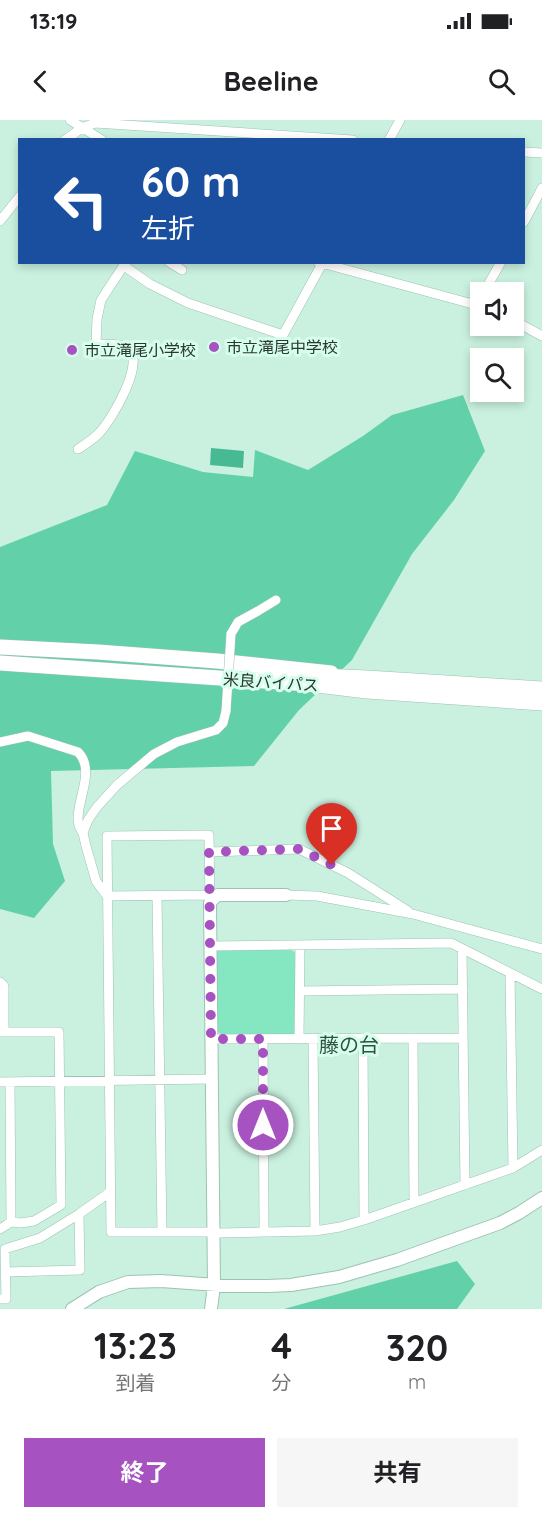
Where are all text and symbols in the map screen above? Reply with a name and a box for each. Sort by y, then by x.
text: 13:19 [30,7,77,35]
text: Beeline [223,64,319,98]
icon: back [24,65,57,98]
icon: search [485,65,518,98]
text: 60 m [141,155,241,208]
icon: left [42,162,120,240]
text: 左折 [141,211,195,245]
map controls [470,282,524,402]
button: sound [470,282,524,336]
place label: 市立滝尾中学校 [226,337,338,357]
place label: 市立滝尾小学校 [84,340,196,360]
marker: 市立滝尾中学校 [207,340,221,354]
marker: 市立滝尾小学校 [65,343,79,357]
button: search [470,348,524,402]
street label: 米良バイパス [223,669,319,695]
pin [306,803,357,865]
icon: arrive [315,812,348,845]
district label: 藤の台 [319,1032,379,1057]
position arrow [231,1093,295,1157]
text: 13:23 [94,1323,177,1368]
text: 4 [271,1323,292,1368]
text: 320 [386,1325,448,1370]
text: m [408,1369,426,1394]
text: 到着 [115,1370,155,1395]
text: 分 [272,1370,292,1395]
button: 終了 [24,1438,265,1507]
button: 共有 [277,1438,518,1507]

